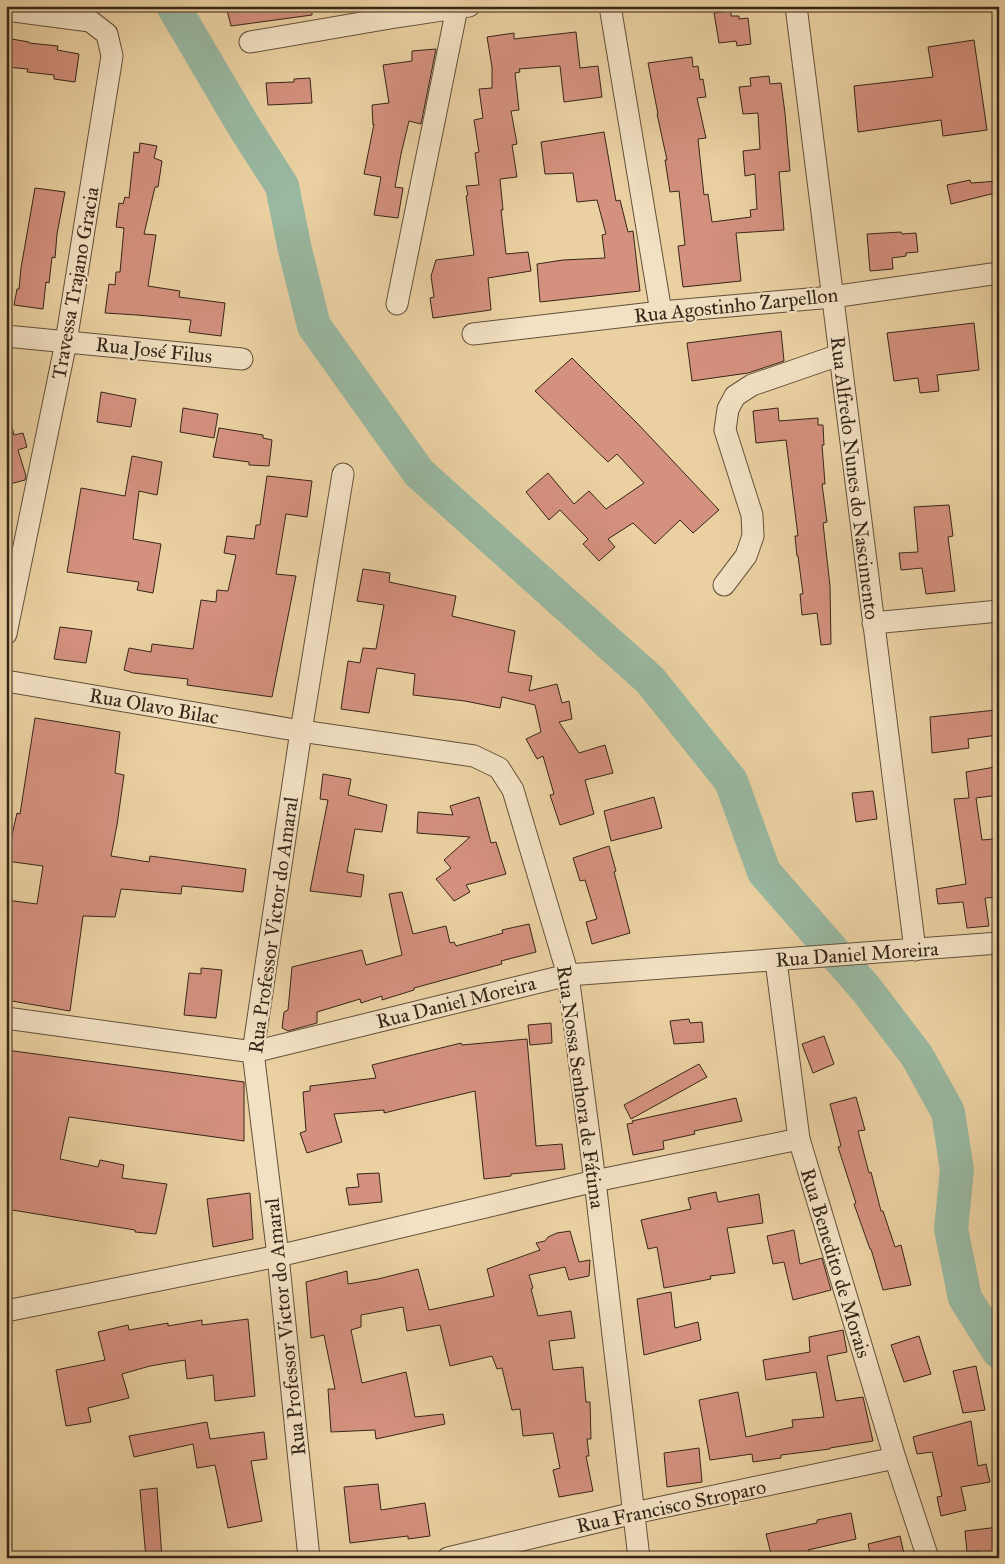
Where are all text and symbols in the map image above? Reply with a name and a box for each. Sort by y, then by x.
street label: Travessa Trajano Gracia [46,184,104,381]
street label: Rua Agostinho Zarpellon [633,282,840,329]
street label: Rua José Filus [94,332,213,369]
street label: Rua Alfredo Nunes do Nascimento [826,335,884,621]
street label: Rua Olavo Bilac [87,683,221,729]
street label: Rua Professor Victor do Amaral [243,794,303,1055]
street label: Rua Daniel Moreira [775,936,940,972]
street label: Rua Nossa Senhora de Fátima [552,964,610,1211]
street label: Rua Daniel Moreira [374,970,539,1033]
street label: Rua Benedito de Morais [796,1165,876,1361]
street label: Rua Professor Victor do Amaral [259,1196,310,1457]
street label: Rua Francisco Stroparo [574,1474,768,1538]

